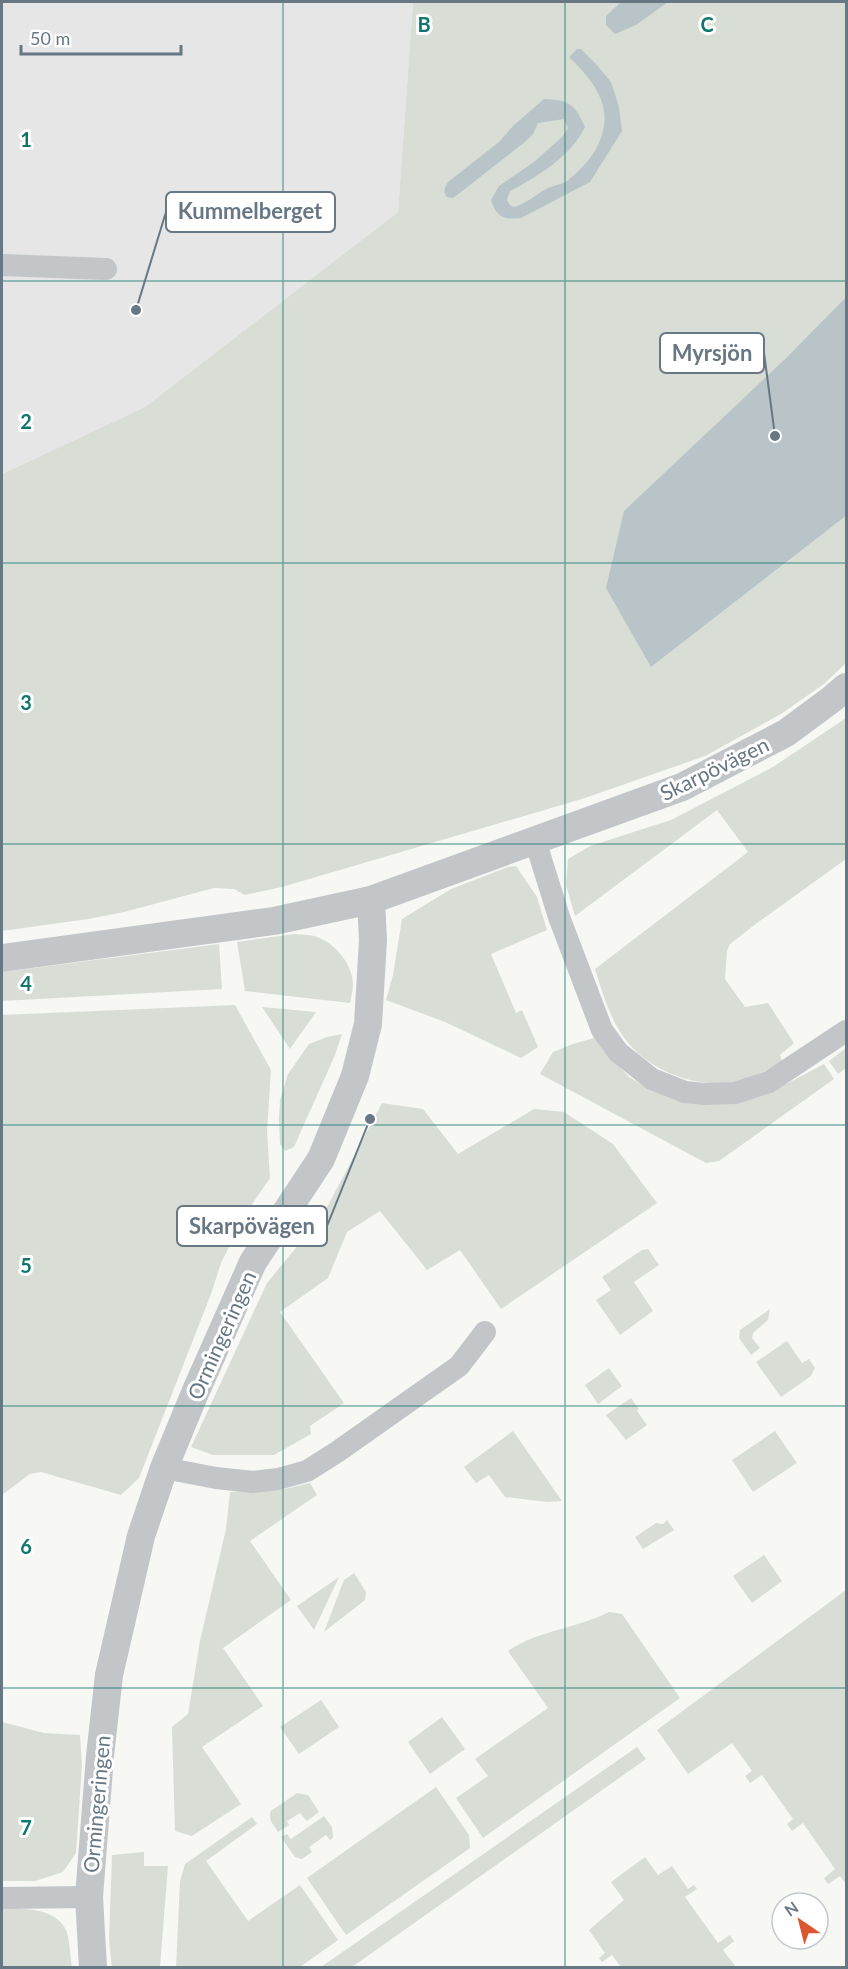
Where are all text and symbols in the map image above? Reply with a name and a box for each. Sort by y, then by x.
text: B [417,12,431,36]
text: C [700,12,714,36]
scale bar [21,18,182,56]
text: 50 m [30,27,70,49]
text: 1 [20,127,32,151]
callout: Kummelberget [166,192,335,232]
text: Kummelberget [178,197,323,224]
callout: Myrsjön [660,333,764,373]
text: Myrsjön [672,339,752,366]
text: 2 [20,409,32,433]
text: 3 [20,690,32,714]
street label: Skarpövägen [656,731,772,805]
text: 4 [20,971,32,995]
callout: Skarpövägen [177,1206,327,1246]
text: Skarpövägen [189,1212,315,1239]
text: 5 [20,1253,32,1277]
street label: Ormingeringen [181,1267,261,1403]
text: 6 [20,1534,32,1558]
street label: Ormingeringen [78,1734,114,1874]
text: 7 [20,1815,32,1839]
north arrow [770,1891,830,1951]
text: N [781,1897,802,1920]

